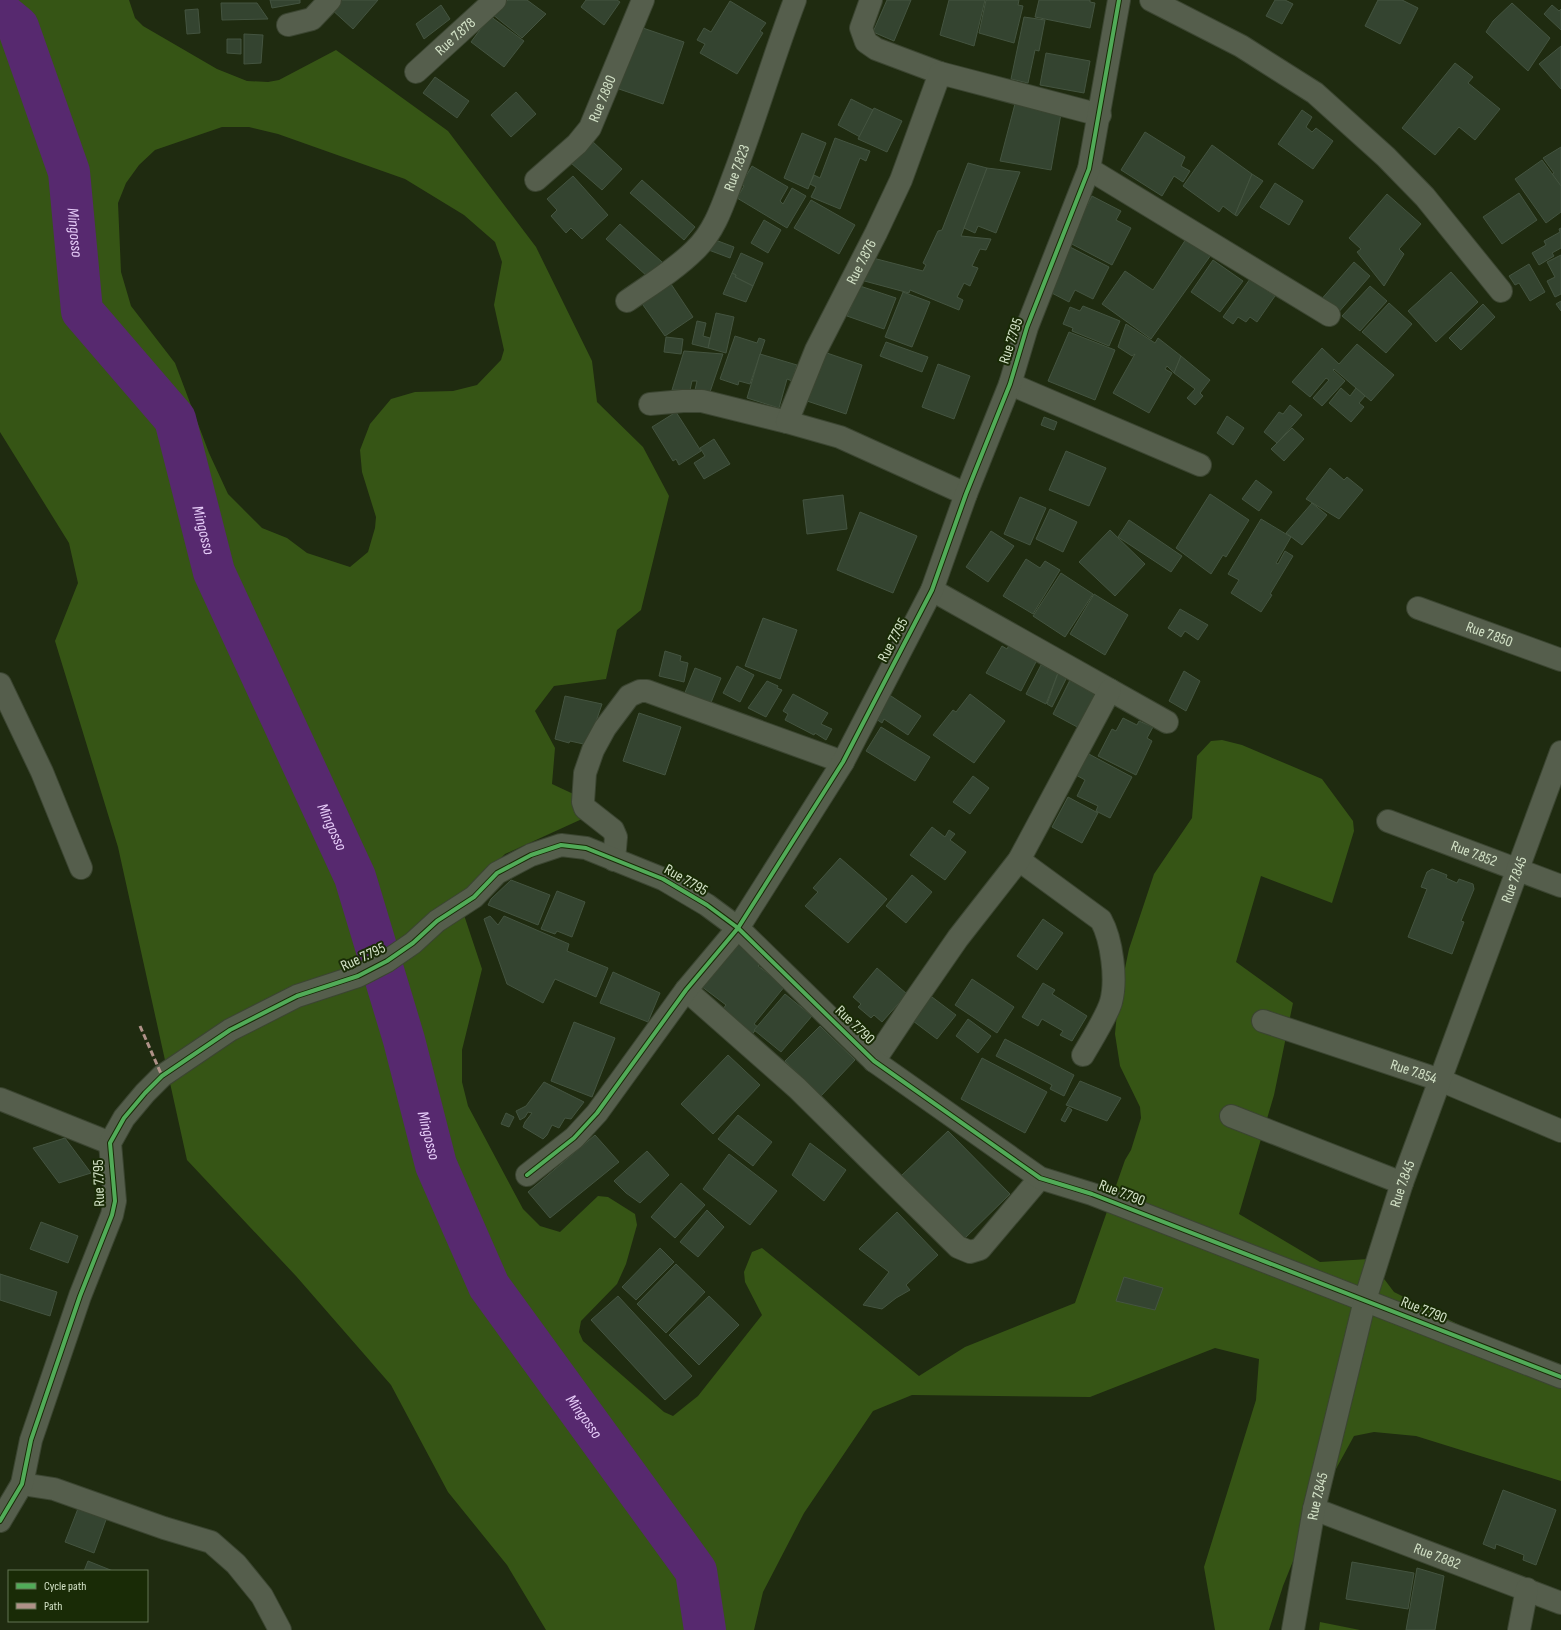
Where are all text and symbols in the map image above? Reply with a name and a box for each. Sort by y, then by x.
street label: Rue 7.878 [431,13,479,60]
street label: Rue 7.880 [584,72,620,125]
street label: Rue 7.823 [719,142,754,194]
water label: Mingosso [63,207,86,259]
street label: Rue 7.876 [842,236,881,288]
street label: Rue 7.795 [995,316,1027,366]
water label: Mingosso [188,504,219,557]
street label: Rue 7.795 [874,615,912,665]
street label: Rue 7.850 [1463,617,1515,651]
water label: Mingosso [313,800,351,854]
street label: Rue 7.852 [1448,836,1500,871]
street label: Rue 7.845 [1497,854,1531,906]
street label: Rue 7.795 [661,860,711,900]
street label: Rue 7.795 [338,938,388,976]
street label: Rue 7.790 [831,1001,879,1049]
street label: Rue 7.854 [1388,1055,1440,1088]
water label: Mingosso [413,1109,444,1162]
street label: Rue 7.845 [1385,1158,1419,1210]
street label: Rue 7.795 [89,1159,109,1207]
street label: Rue 7.790 [1096,1176,1148,1210]
street label: Rue 7.790 [1398,1292,1450,1328]
water label: Mingosso [562,1391,606,1443]
street label: Rue 7.845 [1303,1470,1332,1521]
street label: Rue 7.882 [1411,1538,1463,1573]
legend [8,1570,148,1622]
text: Cycle path [44,1579,86,1594]
text: Path [44,1599,62,1614]

